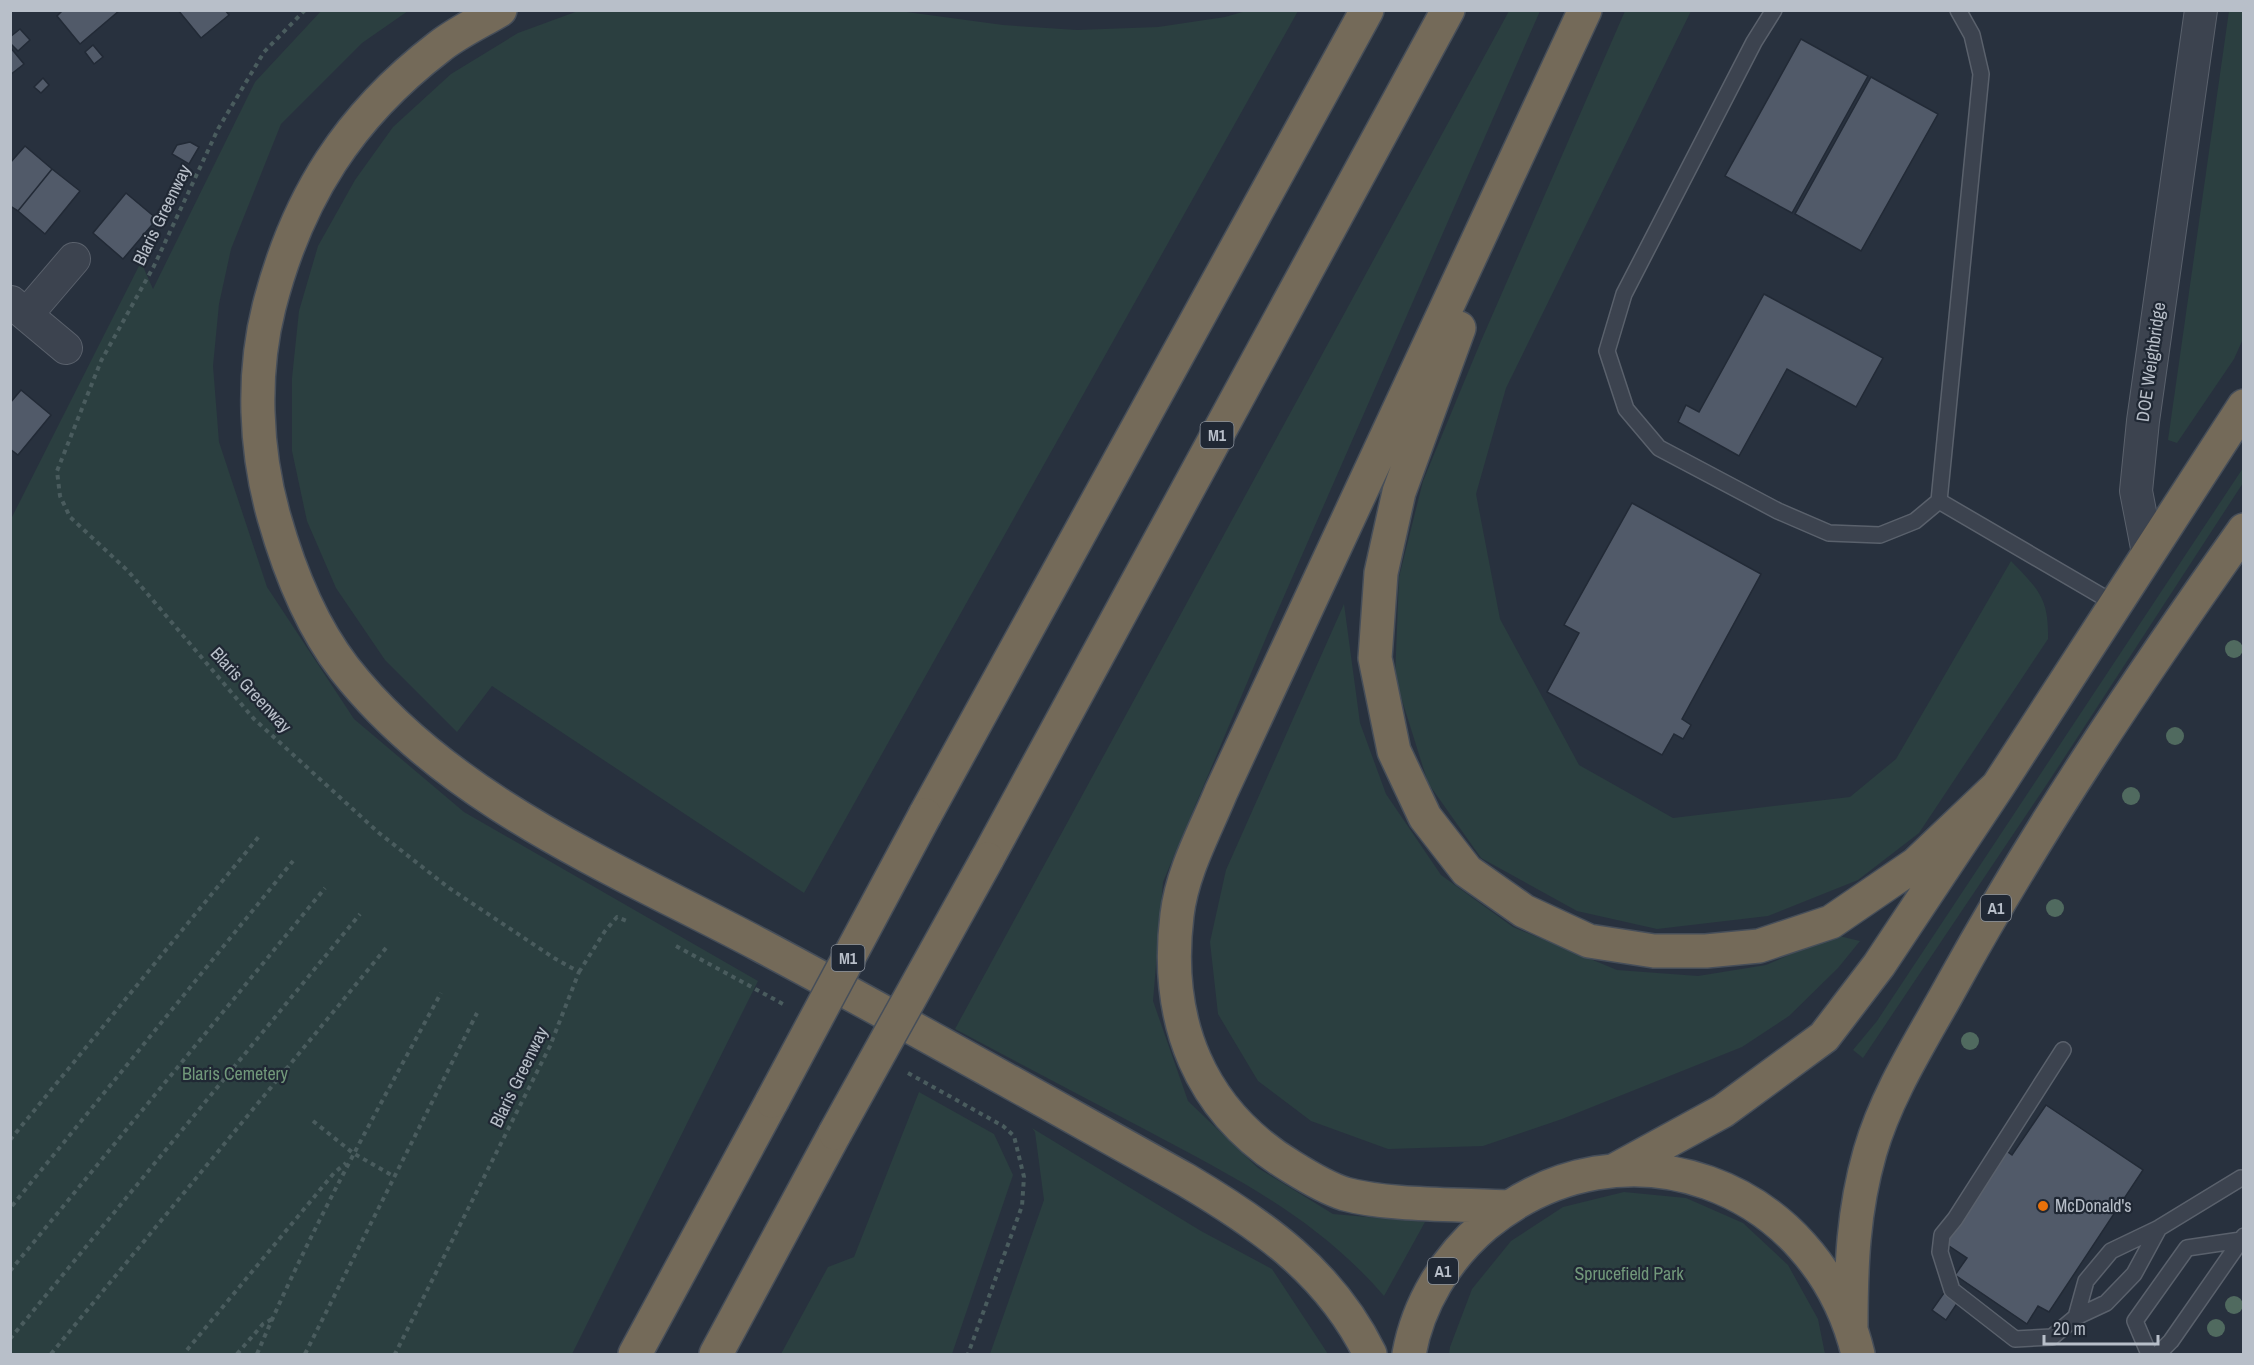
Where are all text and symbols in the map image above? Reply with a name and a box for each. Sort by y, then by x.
street label: Blaris Greenway [126,160,197,269]
street label: DOE Weighbridge [2130,301,2171,423]
road number: M1 [1200,422,1234,448]
street label: Blaris Greenway [205,641,298,739]
road number: A1 [1981,895,2011,921]
road number: M1 [832,945,864,971]
street label: Blaris Greenway [483,1022,554,1131]
park label: Blaris Cemetery [182,1061,289,1086]
place label: McDonald's [2055,1193,2132,1218]
marker: McDonald's [2036,1199,2050,1213]
road number: A1 [1428,1258,1458,1284]
park label: Sprucefield Park [1574,1261,1684,1286]
scale bar [2044,1308,2158,1346]
text: 20 m [2053,1316,2086,1341]

